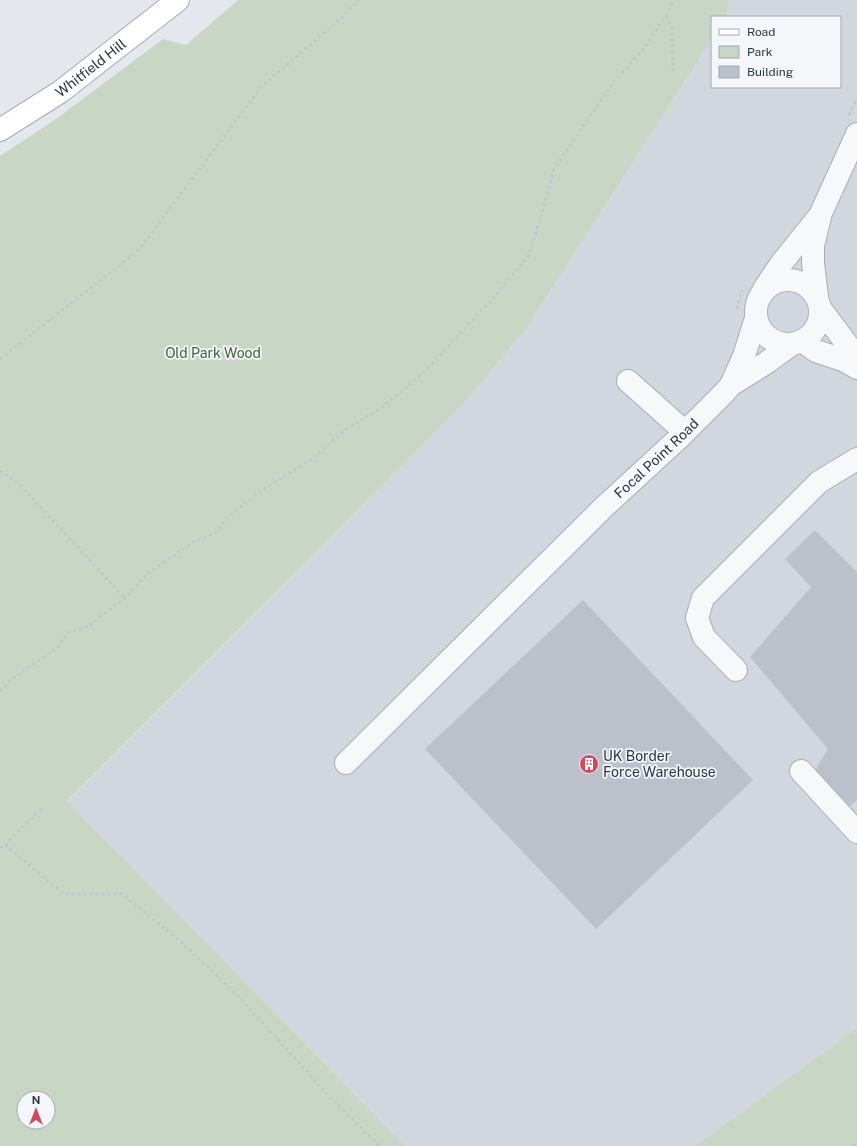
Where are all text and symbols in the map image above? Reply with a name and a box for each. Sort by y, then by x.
legend [711,16,841,88]
text: Road [747,25,775,39]
street label: Whitfield Hill [52,36,129,100]
text: Park [747,45,773,59]
text: Building [747,65,793,79]
park label: Old Park Wood [165,345,261,361]
street label: Focal Point Road [611,415,702,501]
place label: UK Border Force Warehouse [603,748,716,780]
building icon: UK Border Force Warehouse [578,753,600,775]
north arrow [16,1090,56,1130]
text: N [32,1094,40,1106]

